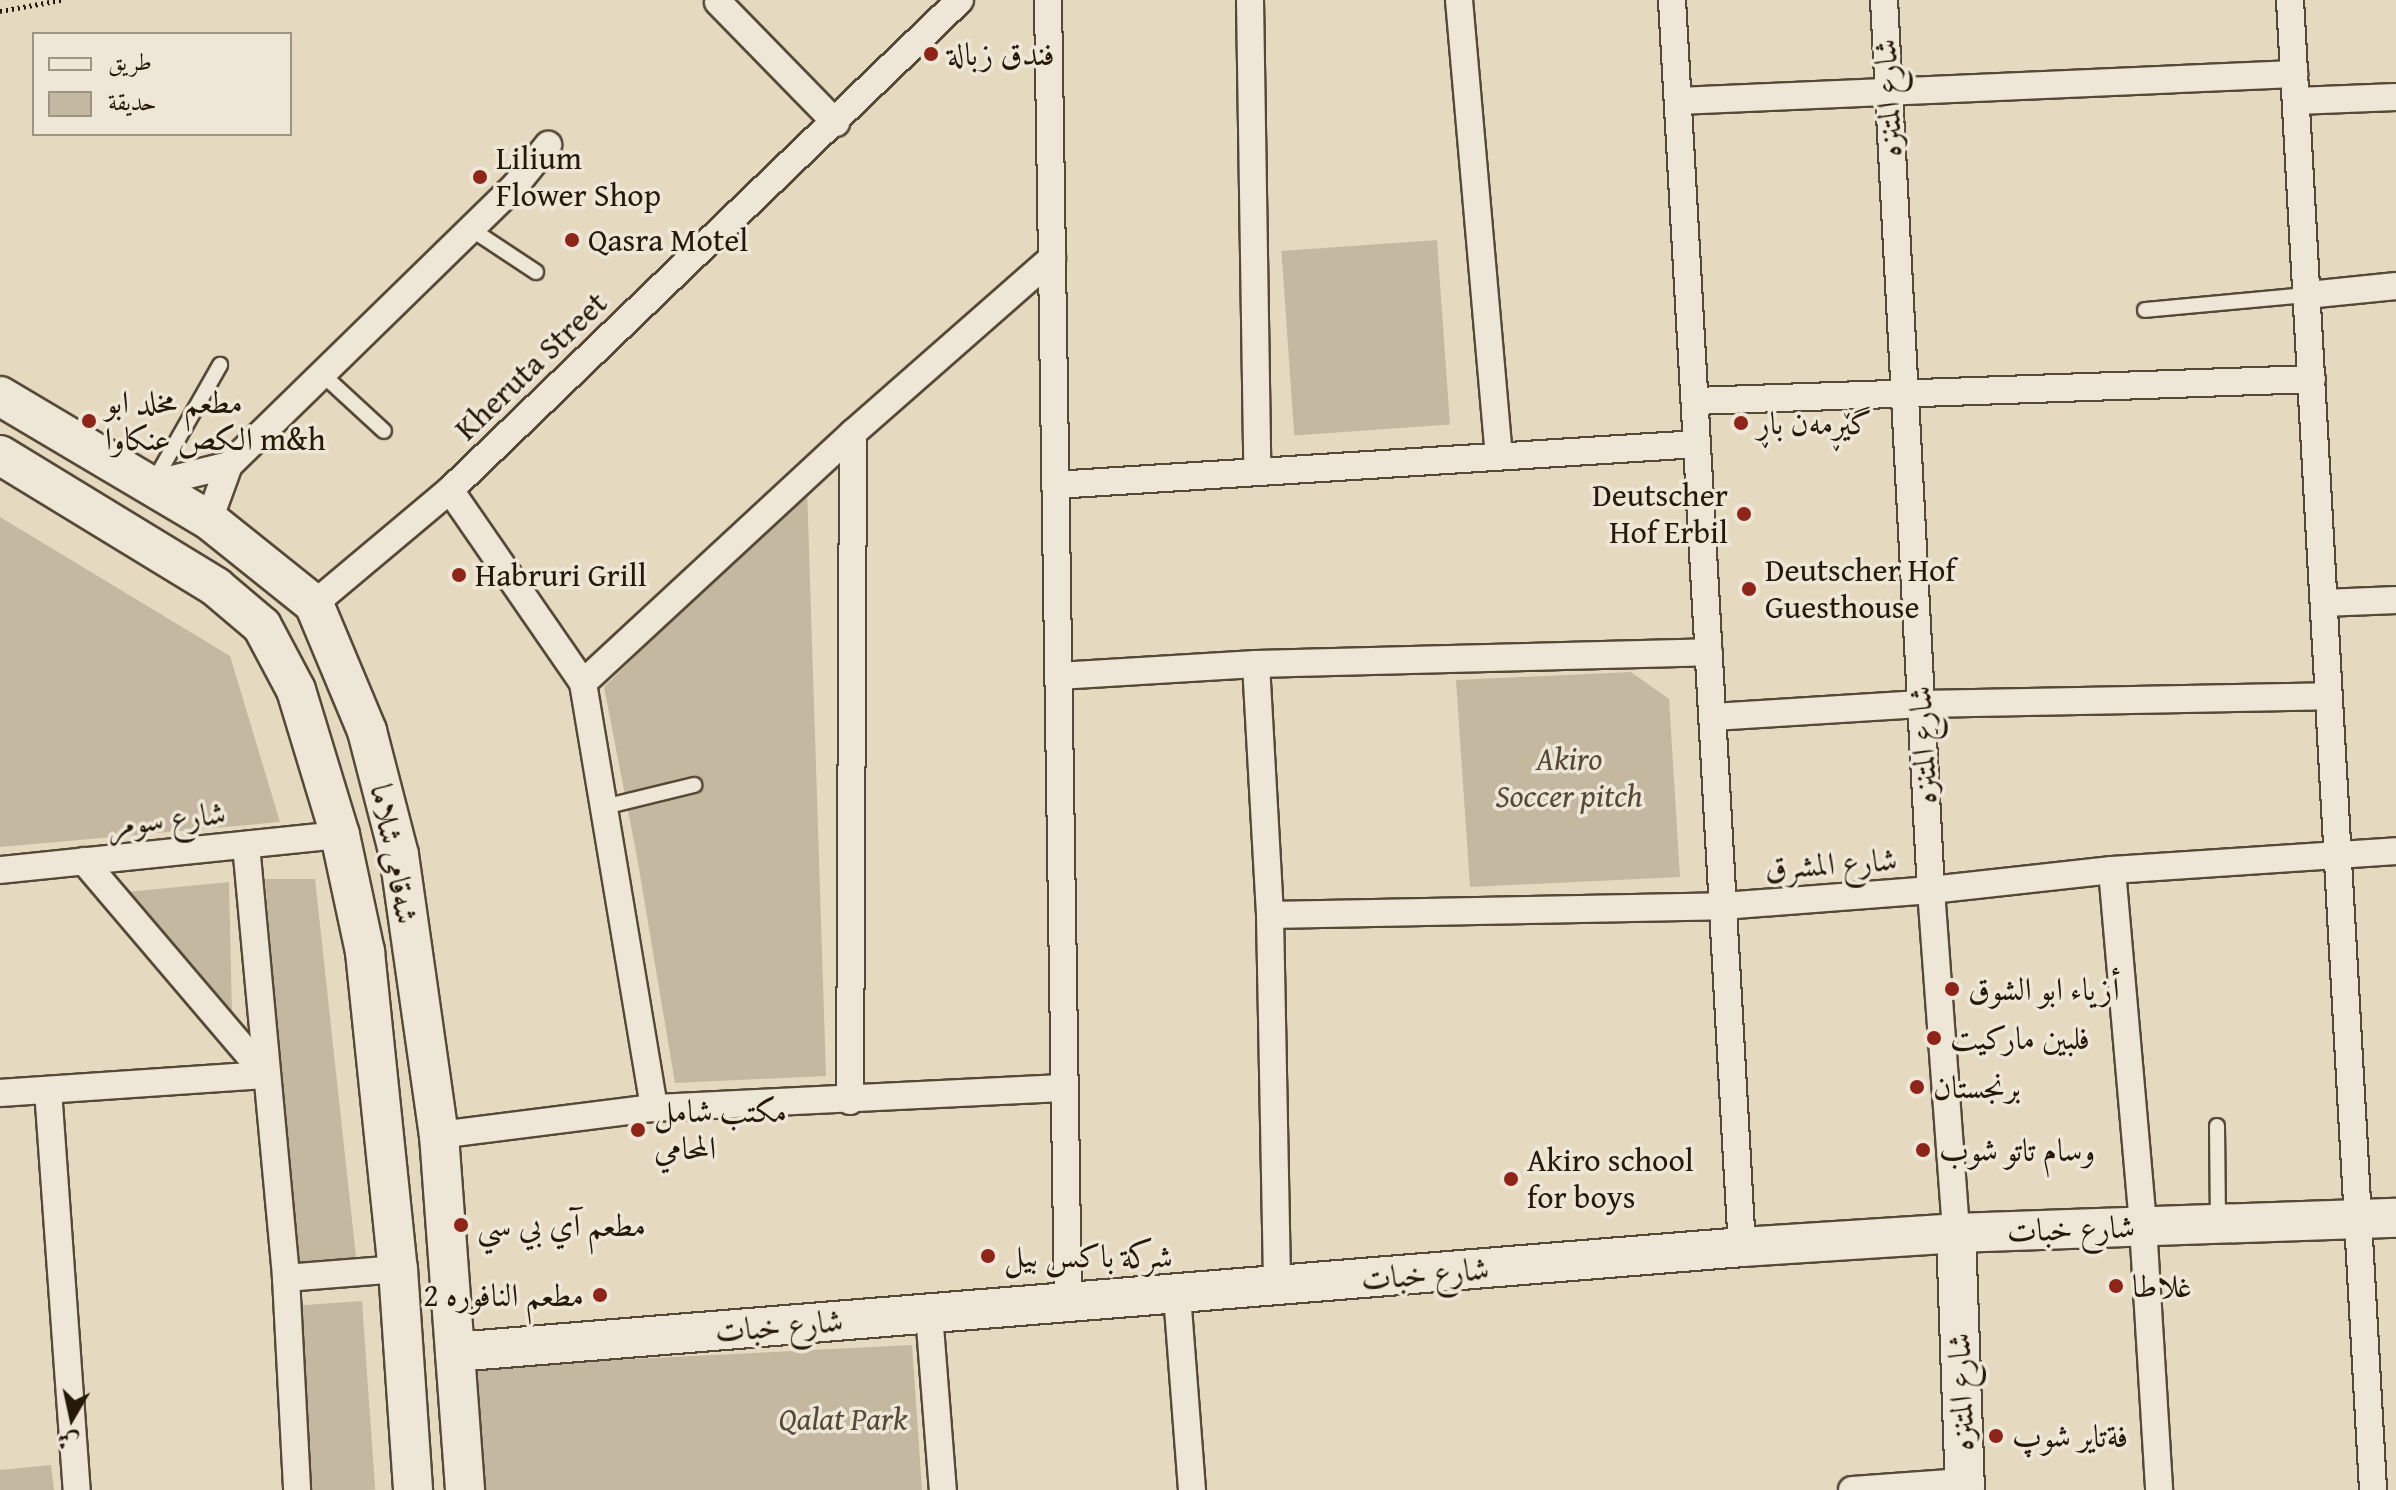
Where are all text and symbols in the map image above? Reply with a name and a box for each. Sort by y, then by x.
legend [32,32,292,136]
place label: فندق زبالة [947,35,1055,73]
street label: شارع المتنزه [1866,38,1910,158]
text: طريق [108,44,152,79]
marker: فندق زبالة [922,45,940,63]
text: حديقة [108,84,157,119]
place label: Lilium Flower Shop [496,140,661,215]
marker: Lilium Flower Shop [471,168,489,186]
place label: Qasra Motel [588,221,748,259]
marker: Qasra Motel [563,231,581,249]
street label: Kheruta Street [447,284,615,448]
place label: مطعم مخلد ابو الكص عنكاوا m&h [105,384,326,459]
place label: گێڕمەن باڕ [1757,404,1872,442]
marker: مطعم مخلد ابو الكص عنكاوا m&h [80,412,98,430]
marker: گێڕمەن باڕ [1732,414,1750,432]
place label: Deutscher Hof Erbil [1592,477,1728,552]
marker: Deutscher Hof Erbil [1735,505,1753,523]
place label: Deutscher Hof Guesthouse [1765,552,1956,627]
place label: Habruri Grill [475,556,647,594]
marker: Habruri Grill [450,566,468,584]
marker: Deutscher Hof Guesthouse [1740,580,1758,598]
street label: شارع المتنزه [1901,685,1945,805]
park label: Akiro Soccer pitch [1495,741,1643,816]
street label: شەقامی شلاما [362,781,426,927]
street label: شارع سومر [106,794,228,844]
street label: شارع المشرق [1763,840,1899,888]
place label: أزياء ابو الشوق [1968,970,2120,1008]
marker: أزياء ابو الشوق [1943,980,1961,998]
place label: فلبين ماركيت [1950,1019,2090,1057]
marker: فلبين ماركيت [1925,1029,1943,1047]
place label: برنجستان [1933,1068,2020,1106]
marker: برنجستان [1908,1078,1926,1096]
place label: مكتب شامل المحامي [654,1093,787,1168]
marker: مكتب شامل المحامي [629,1121,647,1139]
place label: وسام تاتو شوب [1939,1131,2095,1169]
marker: وسام تاتو شوب [1914,1141,1932,1159]
place label: Akiro school for boys [1527,1142,1694,1217]
marker: Akiro school for boys [1502,1170,1520,1188]
place label: مطعم آي بي سي [477,1206,646,1244]
street label: شارع خبات [2006,1208,2136,1250]
marker: مطعم آي بي سي [452,1216,470,1234]
place label: شركة باكس بيل [1004,1237,1173,1275]
marker: شركة باكس بيل [979,1247,997,1265]
street label: شارع خبات [1359,1249,1491,1299]
place label: غلاطا [2132,1267,2192,1305]
place label: مطعم النافوره 2 [423,1276,584,1314]
marker: غلاطا [2107,1277,2125,1295]
marker: مطعم النافوره 2 [591,1286,609,1304]
street label: شارع خبات [713,1301,845,1351]
street label: شارع المتنزه [1940,1332,1982,1452]
north arrow [32,1378,112,1458]
park label: Qalat Park [779,1400,907,1438]
place label: فةتاير شوپ [2012,1417,2128,1455]
text: ش [55,1424,82,1459]
marker: فةتاير شوپ [1987,1427,2005,1445]

